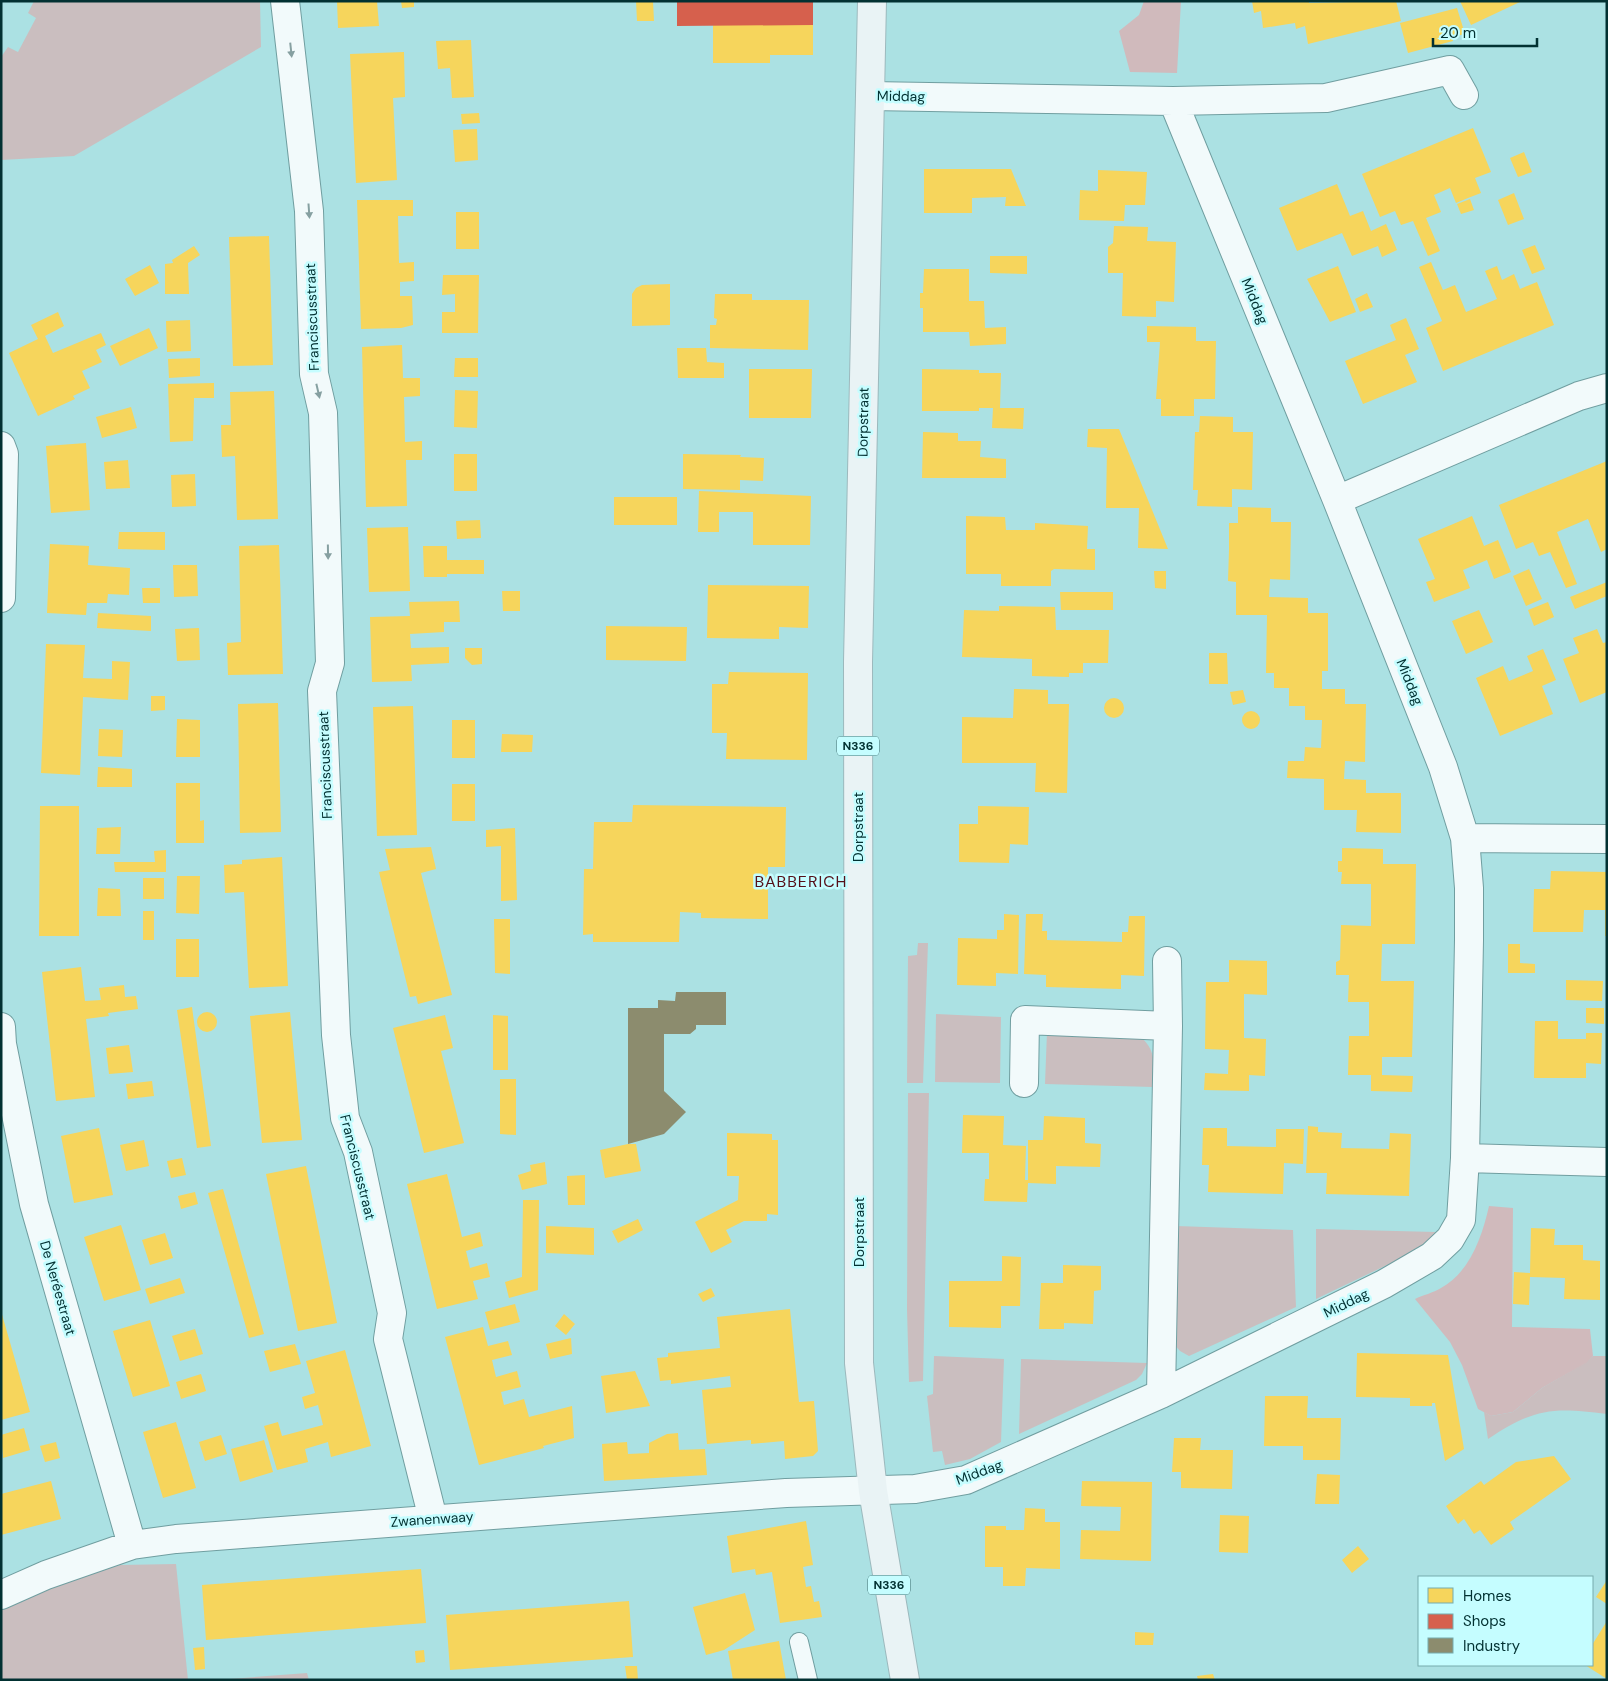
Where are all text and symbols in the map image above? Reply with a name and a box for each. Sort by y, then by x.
scale bar [1433,15,1537,47]
text: 20 m [1440,23,1476,43]
one-way arrow [287,42,295,58]
street label: Middag [877,87,925,105]
one-way arrow [305,203,313,219]
street label: Franciscusstraat [301,263,323,371]
street label: Middag [1238,275,1272,327]
one-way arrow [314,383,322,398]
street label: Dorpstraat [853,387,873,457]
one-way arrow [324,545,332,561]
street label: Middag [1393,656,1427,708]
street label: Franciscusstraat [314,711,336,819]
road number: N336 [837,736,879,756]
street label: Dorpstraat [849,792,867,862]
district label: BABBERICH [754,871,848,892]
street label: Franciscusstraat [336,1113,380,1221]
street label: Dorpstraat [850,1197,868,1267]
street label: De Neréestraat [36,1239,80,1337]
street label: Middag [1320,1284,1372,1322]
street label: Middag [953,1455,1005,1489]
street label: Zwanenwaay [390,1507,474,1531]
road number: N336 [868,1576,910,1594]
legend [1418,1576,1593,1666]
text: Homes [1463,1586,1512,1606]
text: Shops [1463,1611,1506,1631]
text: Industry [1463,1636,1521,1656]

